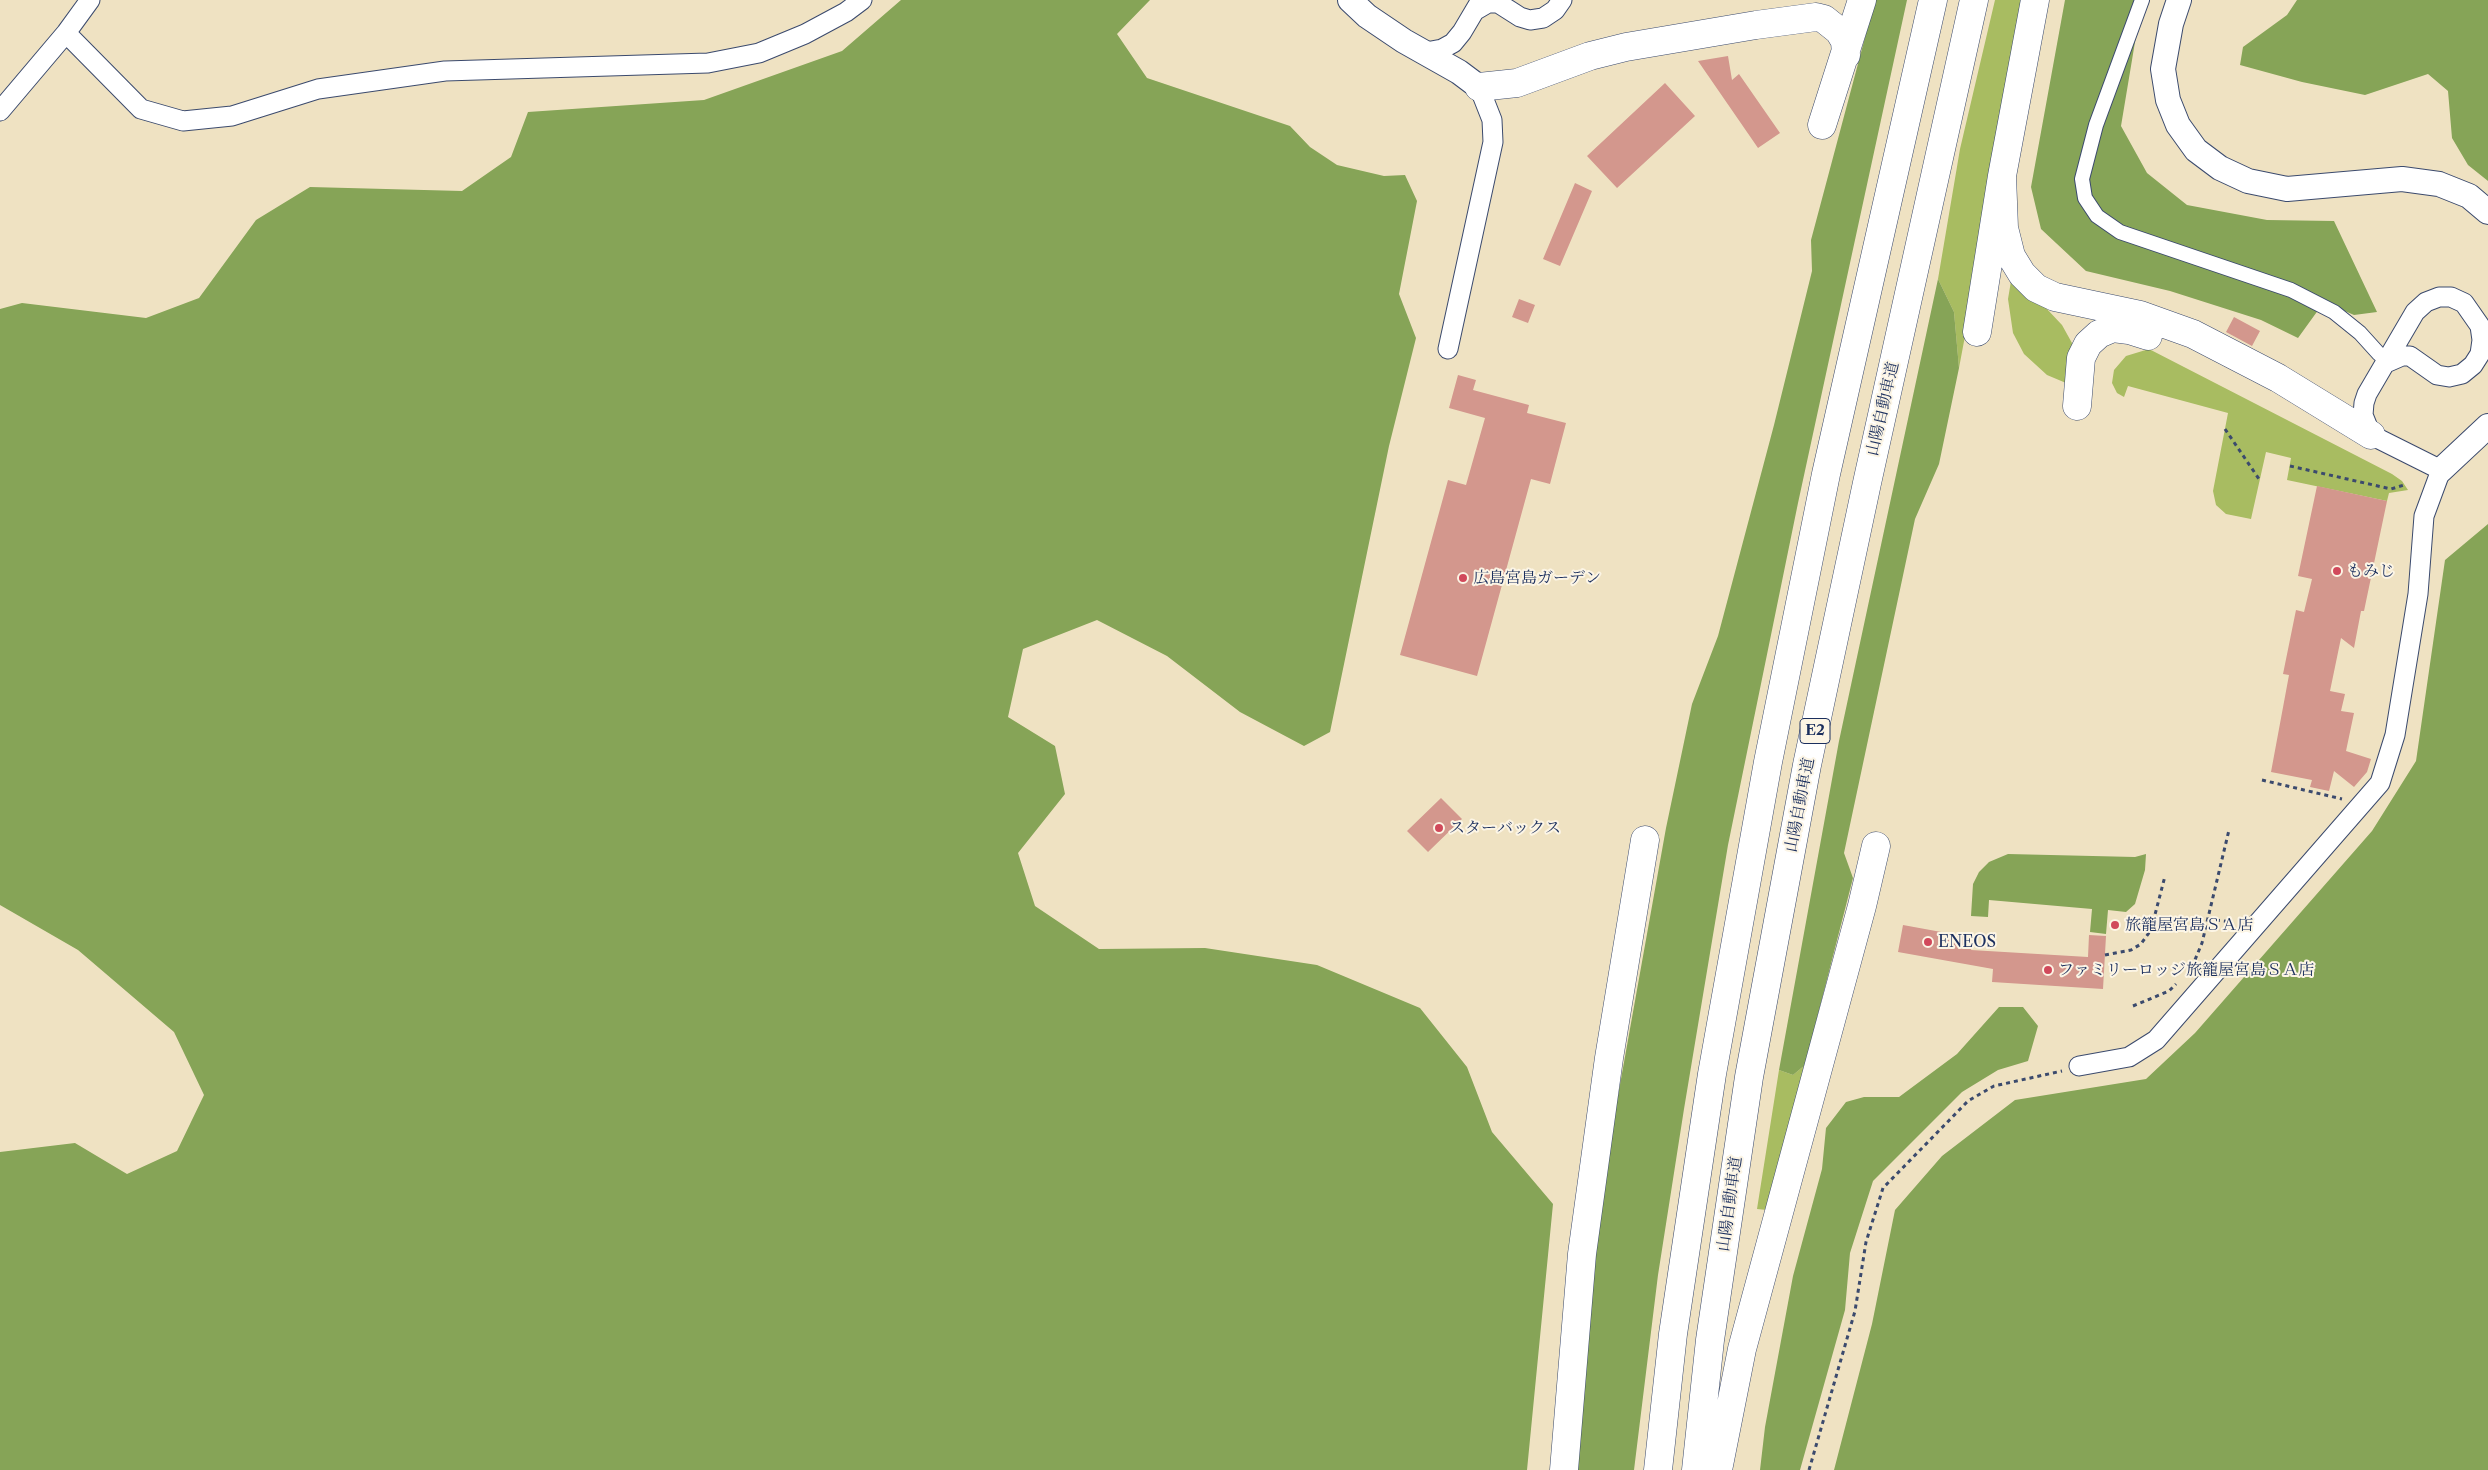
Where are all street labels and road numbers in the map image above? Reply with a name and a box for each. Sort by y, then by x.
street label: 山陽自動車道 [1863,360,1903,458]
road number: E2 [1800,718,1830,744]
street label: 山陽自動車道 [1781,756,1819,854]
street label: 山陽自動車道 [1714,1155,1746,1253]

